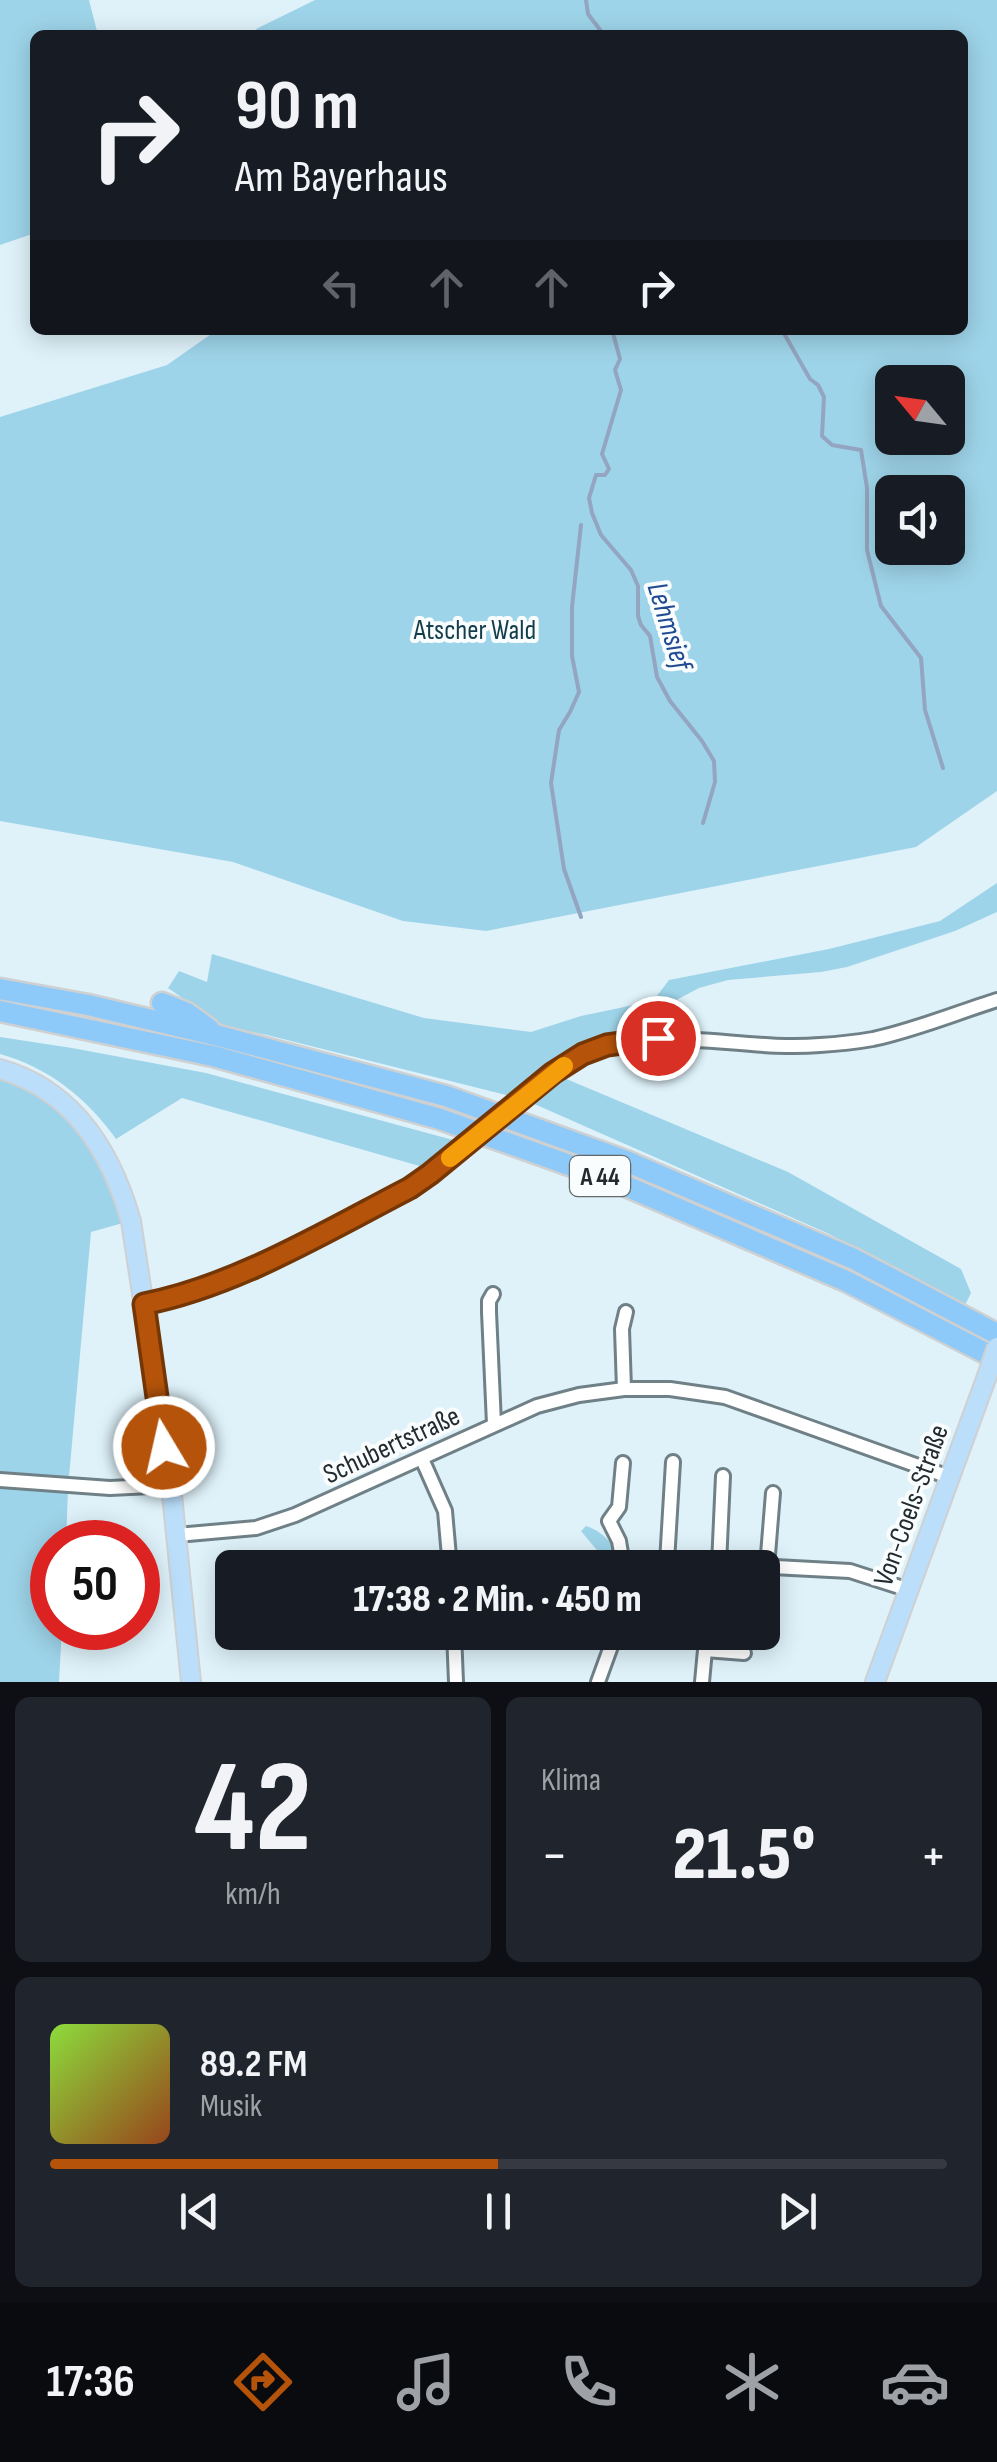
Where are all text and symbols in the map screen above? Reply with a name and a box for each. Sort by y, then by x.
text: 90 m [235,65,359,149]
icon: right [70,70,200,200]
text: Am Bayerhaus [235,150,448,205]
icon: left [314,260,369,315]
icon: ahead [419,260,474,315]
icon: ahead [524,260,579,315]
icon: right [629,260,684,315]
north arrow [875,365,965,455]
map controls [875,365,965,565]
button: sound [875,475,965,565]
water label: Lehmsief [639,578,700,677]
park label: Atscher Wald [413,614,536,647]
pin [616,996,701,1081]
icon: arrive [631,1011,686,1066]
road number: A 44 [570,1156,630,1196]
position arrow [112,1395,216,1499]
street label: Schubertstraße [318,1399,465,1491]
street label: Von-Coels-Straße [867,1420,956,1591]
speed limit sign: 50 [30,1520,160,1650]
text: 17:38 · 2 Min. · 450 m [353,1577,642,1622]
text: 42 [194,1732,312,1888]
text: Klima [541,1761,601,1800]
text: 21.5° [673,1810,815,1901]
text: − [541,1823,568,1890]
text: + [920,1823,947,1890]
text: km/h [225,1875,281,1914]
text: 89.2 FM [200,2042,307,2087]
text: Musik [200,2087,262,2126]
icon: previous [172,2184,227,2239]
icon: pause [471,2184,526,2239]
icon: next [770,2184,825,2239]
icon: directions [228,2347,298,2417]
icon: music [391,2347,461,2417]
icon: phone [554,2347,624,2417]
icon: climate [717,2347,787,2417]
icon: car [880,2347,950,2417]
text: 17:36 [47,2355,135,2410]

